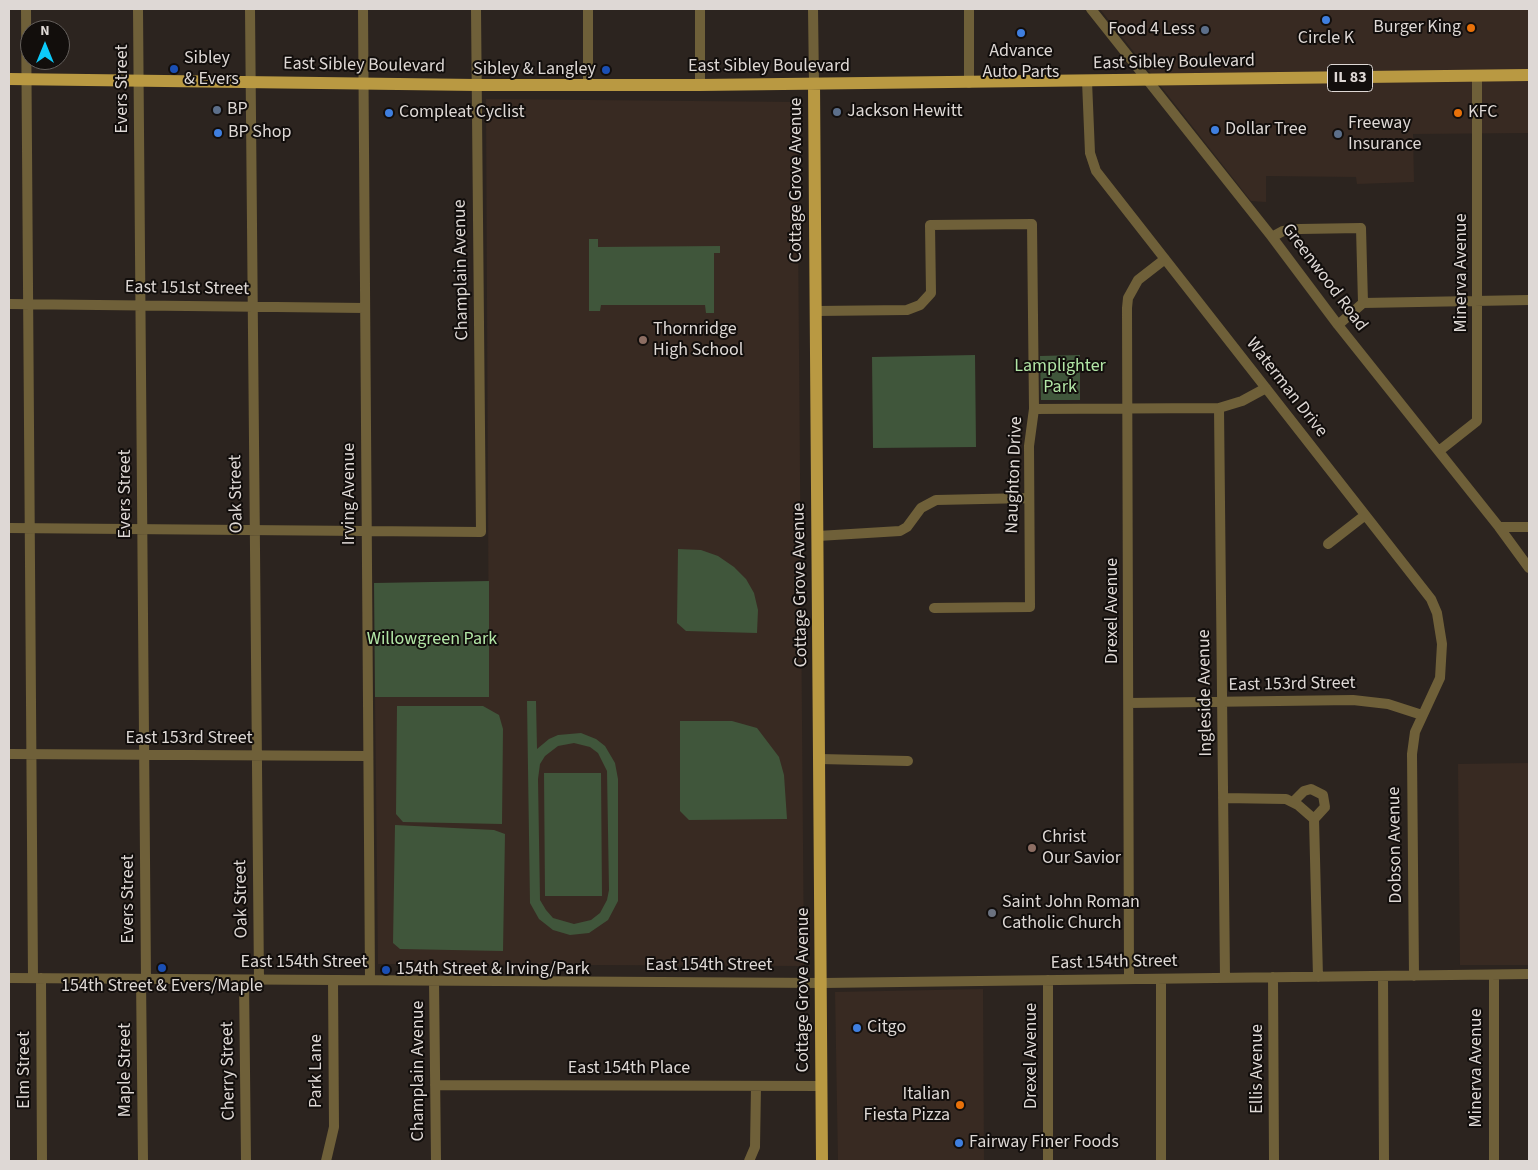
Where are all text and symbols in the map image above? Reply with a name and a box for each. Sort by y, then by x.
marker: Circle K [1320,14,1332,26]
place label: Burger King [1373,17,1461,39]
place label: Food 4 Less [1108,19,1195,41]
north arrow [20,20,70,70]
text: N [40,21,50,41]
marker: Burger King [1465,22,1477,34]
marker: Food 4 Less [1199,24,1211,36]
marker: Advance Auto Parts [1015,27,1027,39]
place label: Circle K [1298,28,1354,50]
place label: Advance Auto Parts [983,41,1059,84]
street label: Evers Street [112,45,134,133]
place label: Sibley & Evers [184,48,239,90]
street label: East Sibley Boulevard [1093,51,1255,75]
street label: East Sibley Boulevard [283,54,445,78]
street label: East Sibley Boulevard [688,56,850,78]
place label: Sibley & Langley [473,59,596,81]
marker: Sibley & Evers [168,63,180,75]
marker: Sibley & Langley [600,64,612,76]
road number: IL 83 [1328,64,1372,92]
street label: Cottage Grove Avenue [786,98,808,262]
place label: BP [227,99,248,121]
place label: Jackson Hewitt [847,101,962,123]
place label: Compleat Cyclist [399,102,525,124]
place label: KFC [1468,102,1497,124]
marker: BP [211,104,223,116]
marker: Jackson Hewitt [831,106,843,118]
marker: Compleat Cyclist [383,107,395,119]
marker: KFC [1452,107,1464,119]
place label: Freeway Insurance [1348,113,1421,156]
place label: Dollar Tree [1225,119,1307,141]
place label: BP Shop [228,122,292,144]
marker: Dollar Tree [1209,124,1221,136]
marker: BP Shop [212,127,224,139]
marker: Freeway Insurance [1332,128,1344,140]
street label: Champlain Avenue [450,199,474,341]
street label: Minerva Avenue [1451,213,1473,333]
street label: Greenwood Road [1276,220,1372,336]
street label: East 151st Street [125,277,249,301]
place label: Thornridge High School [653,319,743,362]
marker: Thornridge High School [637,334,649,346]
street label: Waterman Drive [1241,334,1331,442]
park label: Lamplighter Park [1014,356,1106,398]
street label: Naughton Drive [1002,416,1028,534]
street label: Irving Avenue [339,443,361,545]
street label: Evers Street [115,450,137,538]
street label: Oak Street [226,455,248,533]
street label: Cottage Grove Avenue [789,502,813,668]
street label: Drexel Avenue [1102,558,1124,664]
park label: Willowgreen Park [367,629,497,651]
street label: Ingleside Avenue [1194,629,1218,757]
street label: East 153rd Street [1228,673,1356,697]
street label: East 153rd Street [125,728,253,750]
street label: Dobson Avenue [1384,786,1408,904]
place label: Christ Our Savior [1042,827,1121,870]
marker: Christ Our Savior [1026,842,1038,854]
street label: Evers Street [118,855,140,943]
street label: Oak Street [231,860,253,938]
place label: Saint John Roman Catholic Church [1002,892,1140,934]
marker: Saint John Roman Catholic Church [986,907,998,919]
street label: Cottage Grove Avenue [793,908,815,1072]
street label: East 154th Street [1050,951,1178,975]
street label: East 154th Street [241,952,367,974]
street label: East 154th Street [646,955,772,977]
place label: 154th Street & Irving/Park [396,959,590,981]
marker: 154th Street & Evers/Maple [156,962,168,974]
marker: 154th Street & Irving/Park [380,964,392,976]
place label: 154th Street & Evers/Maple [61,976,263,998]
street label: Champlain Avenue [408,1000,430,1142]
street label: Drexel Avenue [1021,1003,1043,1109]
street label: Minerva Avenue [1466,1008,1488,1128]
place label: Citgo [867,1017,906,1039]
street label: Cherry Street [217,1021,241,1121]
marker: Citgo [851,1022,863,1034]
street label: Maple Street [115,1023,137,1117]
street label: Ellis Avenue [1247,1024,1269,1114]
street label: Elm Street [14,1031,36,1109]
street label: Park Lane [306,1034,328,1108]
street label: East 154th Place [568,1058,690,1080]
place label: Italian Fiesta Pizza [864,1084,950,1126]
marker: Italian Fiesta Pizza [954,1099,966,1111]
place label: Fairway Finer Foods [969,1132,1119,1154]
marker: Fairway Finer Foods [953,1137,965,1149]

